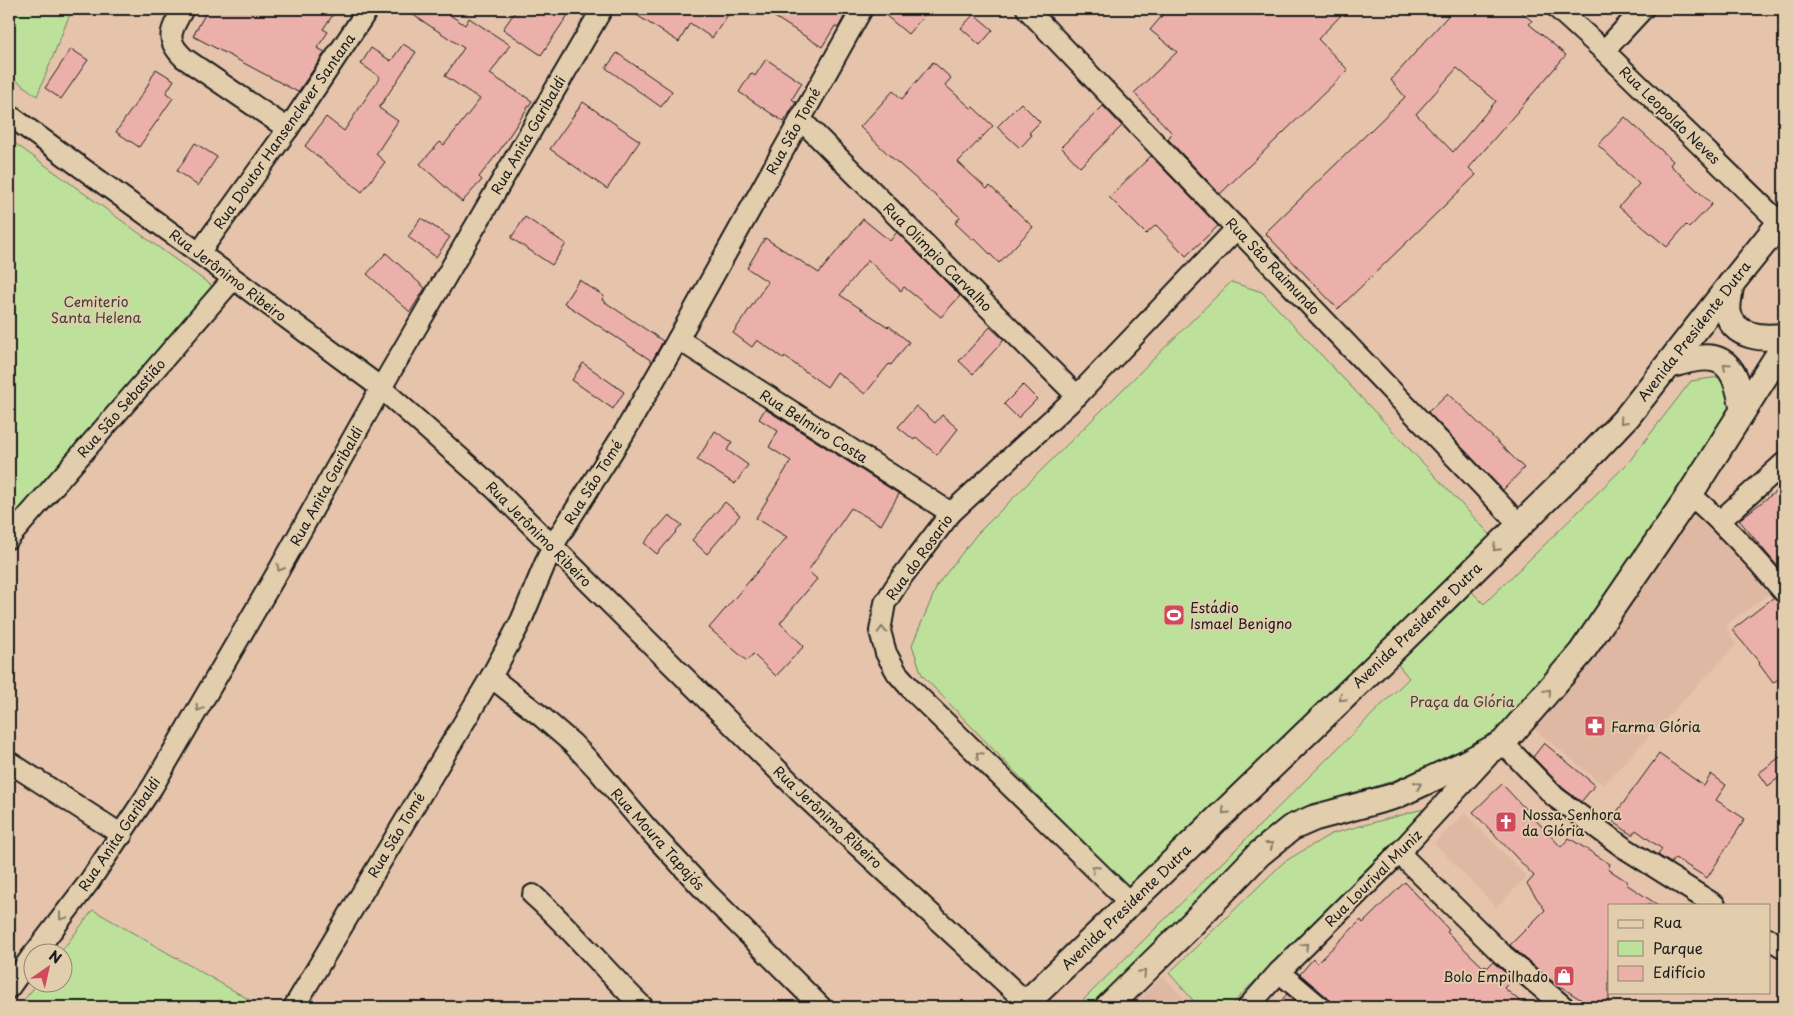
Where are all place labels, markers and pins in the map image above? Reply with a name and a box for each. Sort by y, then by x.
place label: Estádio Ismael Benigno [1190,597,1292,634]
sports icon: Estádio Ismael Benigno [1162,603,1186,627]
pharmacy icon: Farma Glória [1583,714,1607,738]
place label: Farma Glória [1611,716,1701,737]
place label: Nossa Senhora da Glória [1522,804,1622,841]
church icon: Nossa Senhora da Glória [1494,810,1518,834]
shop icon: Bolo Empilhado [1552,964,1576,988]
place label: Bolo Empilhado [1443,966,1548,987]

